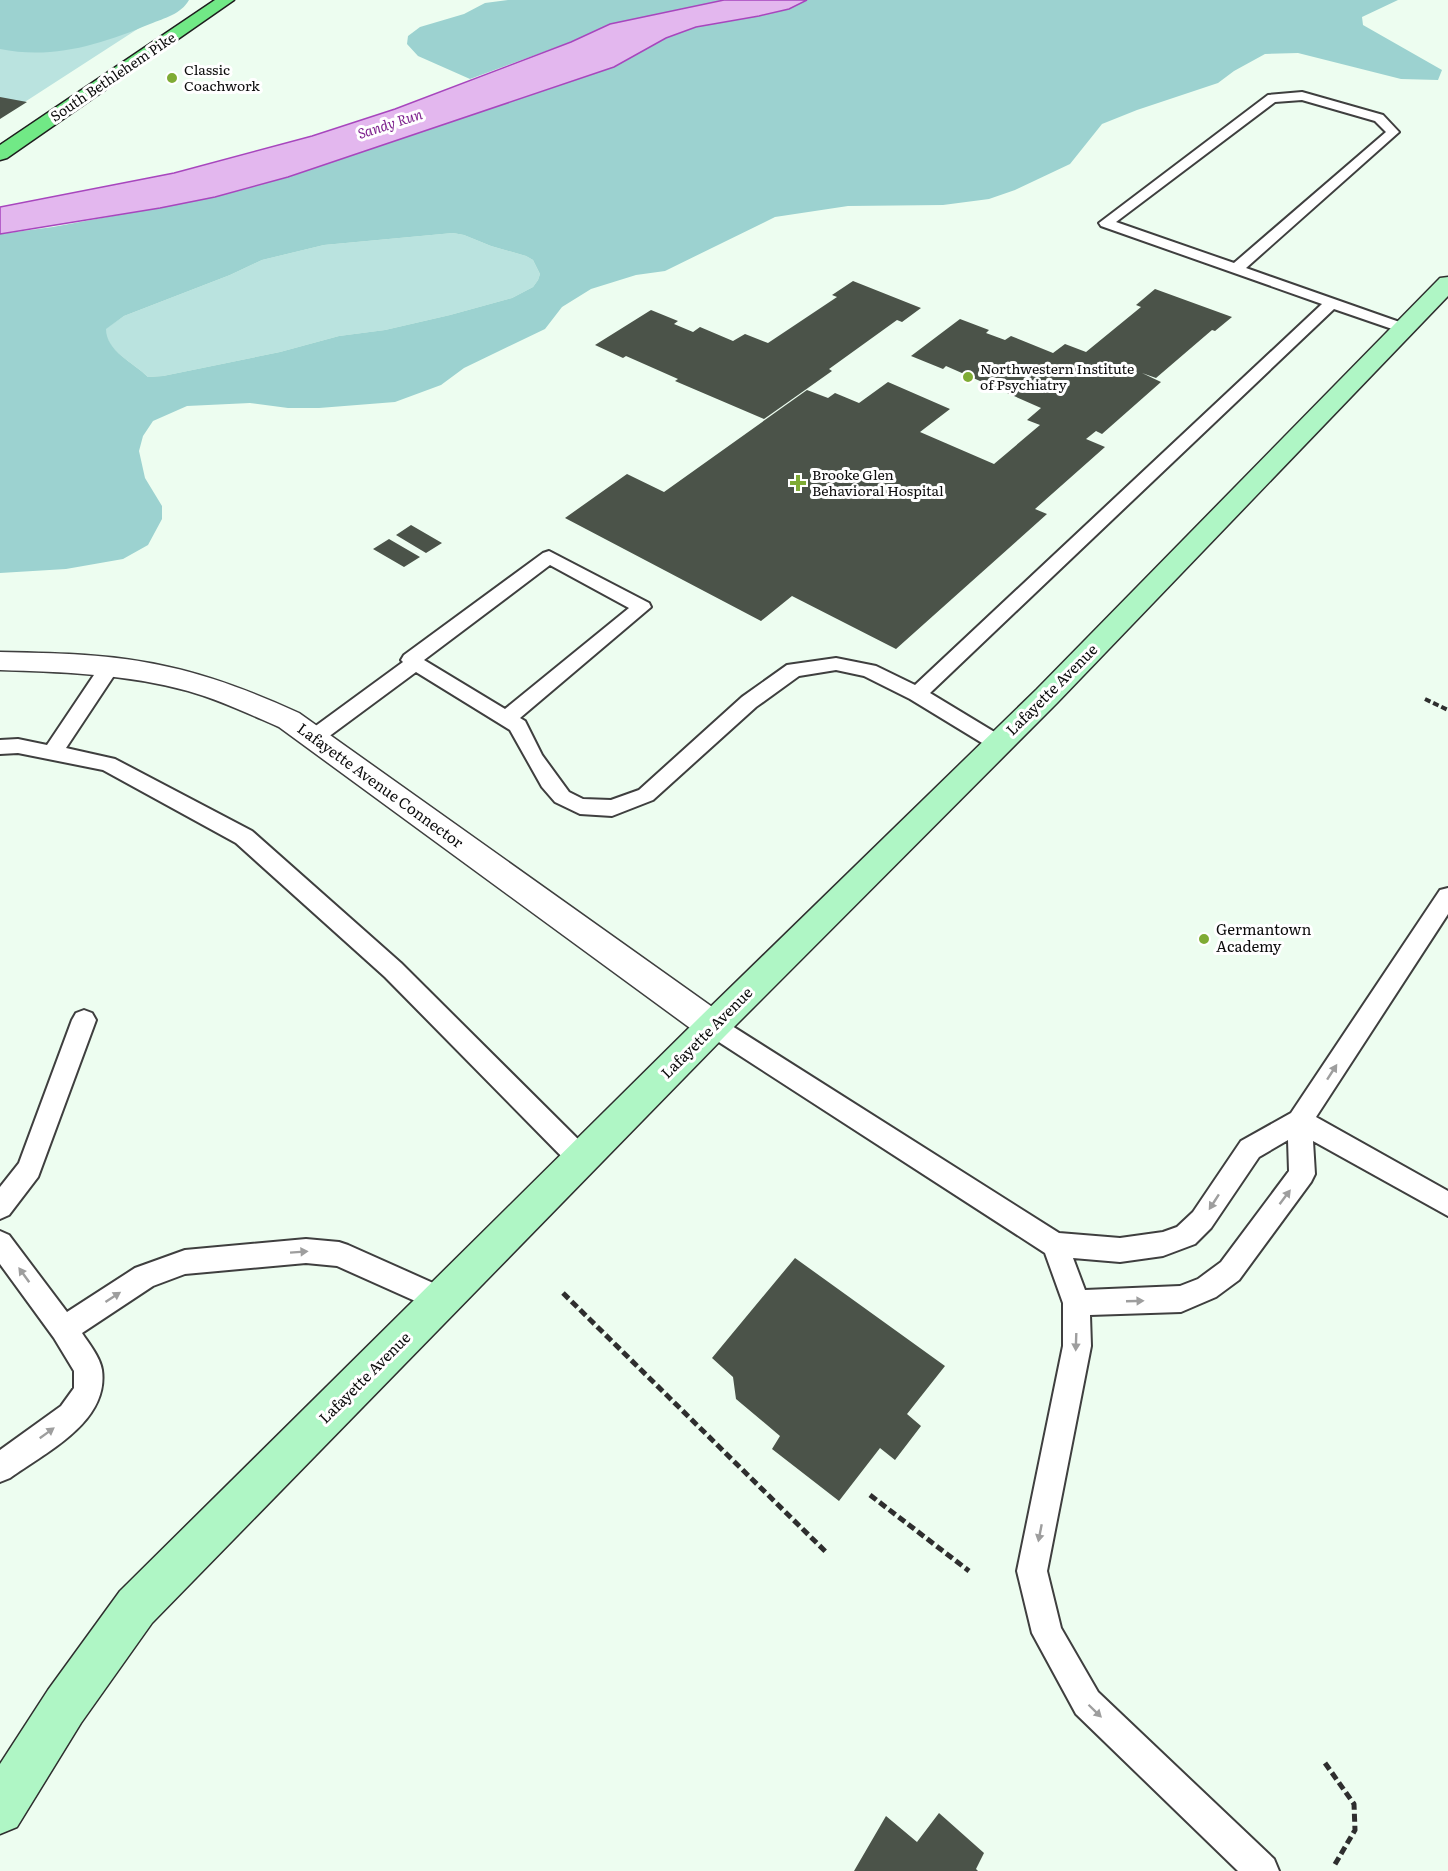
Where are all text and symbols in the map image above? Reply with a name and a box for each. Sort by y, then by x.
street label: South Bethlehem Pike [46,27,179,126]
place label: Classic Coachwork [184,59,260,95]
marker: Classic Coachwork [165,71,179,85]
water label: Sandy Run [355,103,425,143]
place label: Northwestern Institute of Psychiatry [980,358,1134,394]
marker: Northwestern Institute of Psychiatry [961,370,975,384]
place label: Brooke Glen Behavioral Hospital [812,464,944,500]
marker: Brooke Glen Behavioral Hospital [789,474,807,492]
street label: Lafayette Avenue [1000,638,1102,740]
street label: Lafayette Avenue Connector [293,717,469,853]
place label: Germantown Academy [1216,917,1311,957]
marker: Germantown Academy [1197,932,1211,946]
street label: Lafayette Avenue [655,981,757,1083]
one-way arrow [1326,1064,1338,1080]
one-way arrow [1278,1190,1290,1205]
one-way arrow [1208,1193,1219,1210]
one-way arrow [290,1247,309,1256]
one-way arrow [18,1268,30,1284]
one-way arrow [105,1292,121,1303]
one-way arrow [1125,1296,1144,1305]
street label: Lafayette Avenue [313,1326,415,1428]
one-way arrow [1072,1332,1081,1351]
one-way arrow [39,1427,55,1439]
one-way arrow [1035,1524,1044,1543]
one-way arrow [1088,1704,1102,1718]

